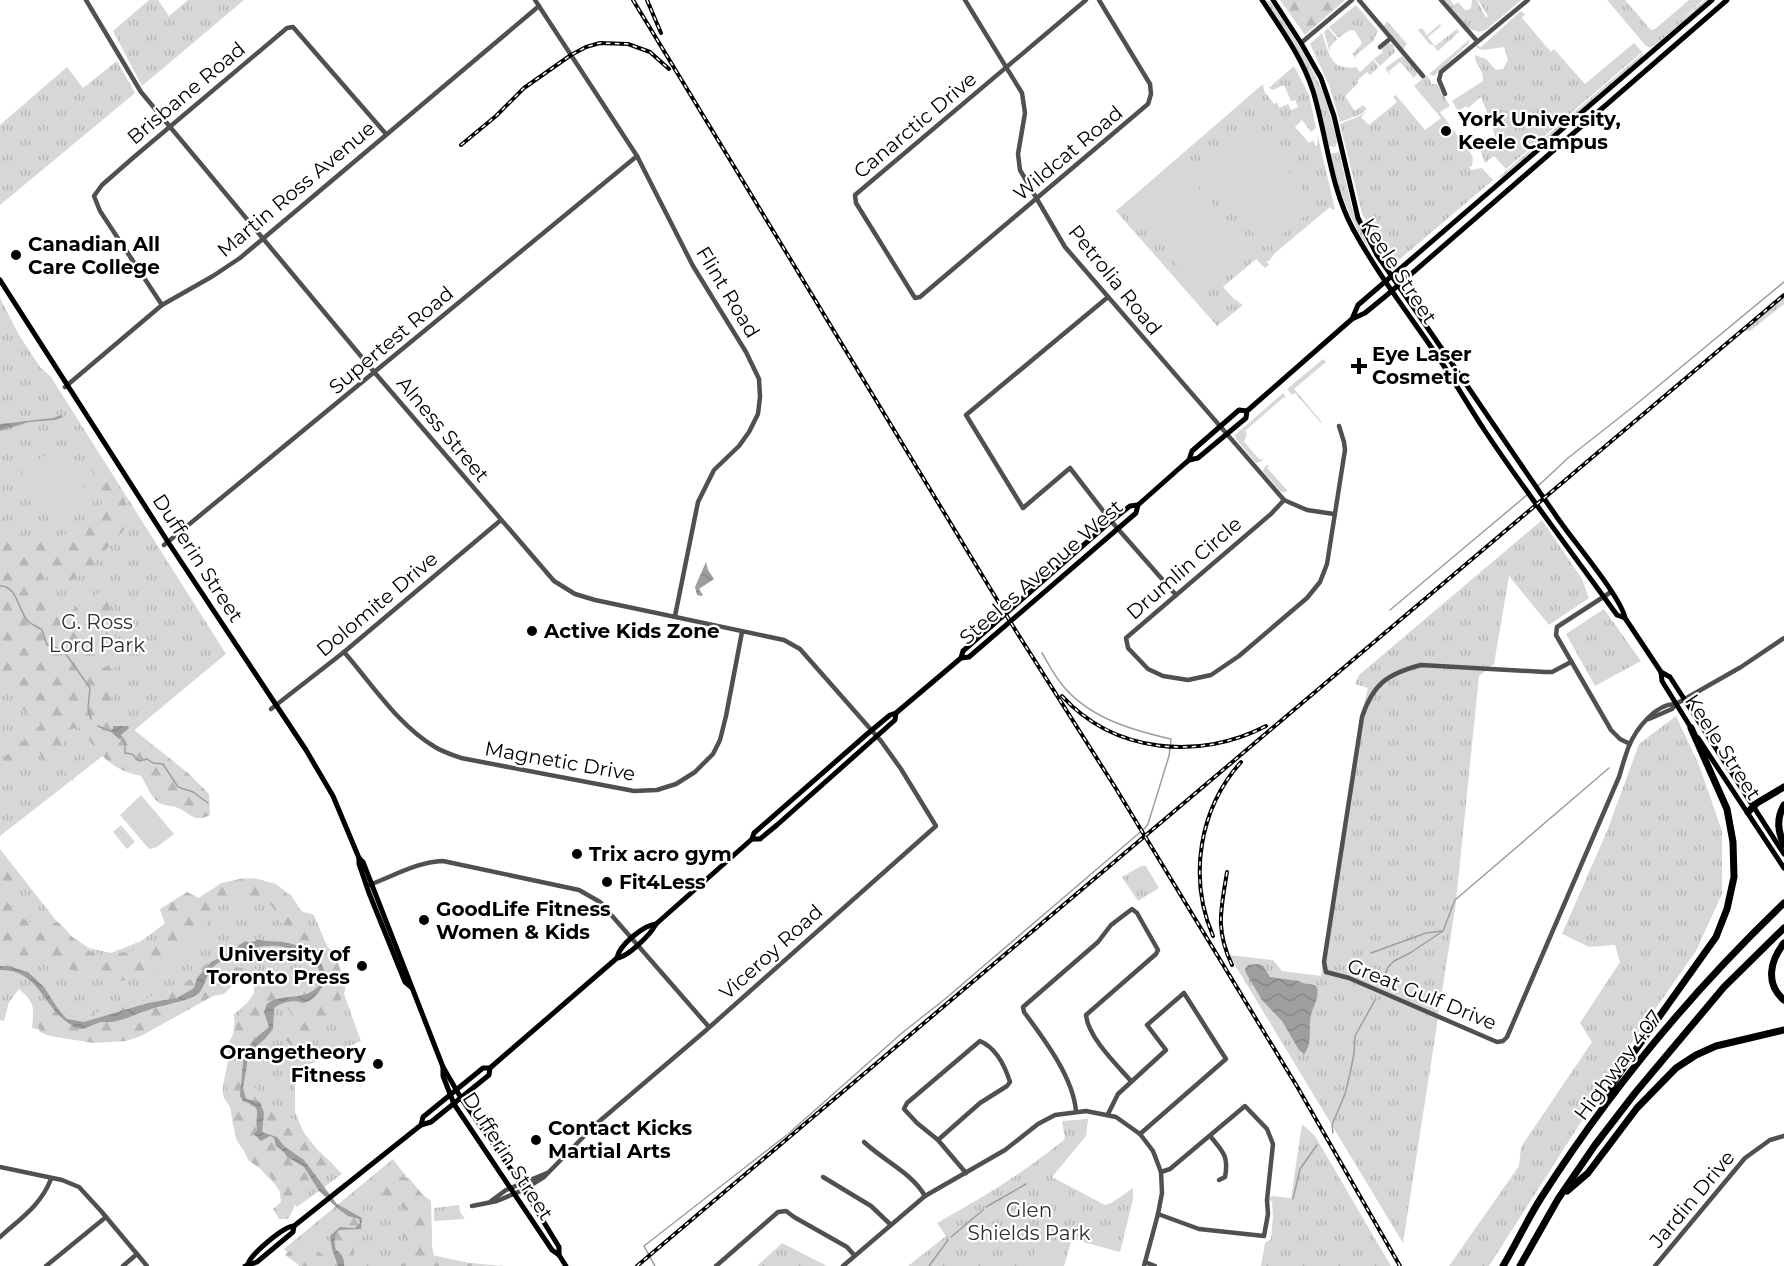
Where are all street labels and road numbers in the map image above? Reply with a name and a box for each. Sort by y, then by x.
street label: Brisbane Road [122,37,250,149]
street label: Canarctic Drive [849,67,981,183]
street label: Wildcat Road [1009,100,1127,206]
street label: Martin Ross Avenue [212,116,380,262]
street label: Keele Street [1356,214,1442,328]
street label: Petrolia Road [1063,220,1167,340]
street label: Flint Road [691,242,765,342]
street label: Supertest Road [324,281,458,399]
street label: Alness Street [392,371,494,487]
street label: Dufferin Street [148,489,248,627]
street label: Steeles Avenue West [954,495,1128,649]
street label: Drumlin Circle [1122,512,1246,624]
street label: Dolomite Drive [312,546,442,662]
street label: Keele Street [1680,690,1766,804]
street label: Magnetic Drive [483,736,637,786]
street label: Viceroy Road [714,899,828,1005]
street label: Great Gulf Drive [1344,953,1500,1035]
street label: Highway 407 [1569,1005,1667,1125]
street label: Dufferin Street [458,1087,558,1225]
street label: Jardin Drive [1644,1145,1740,1253]

